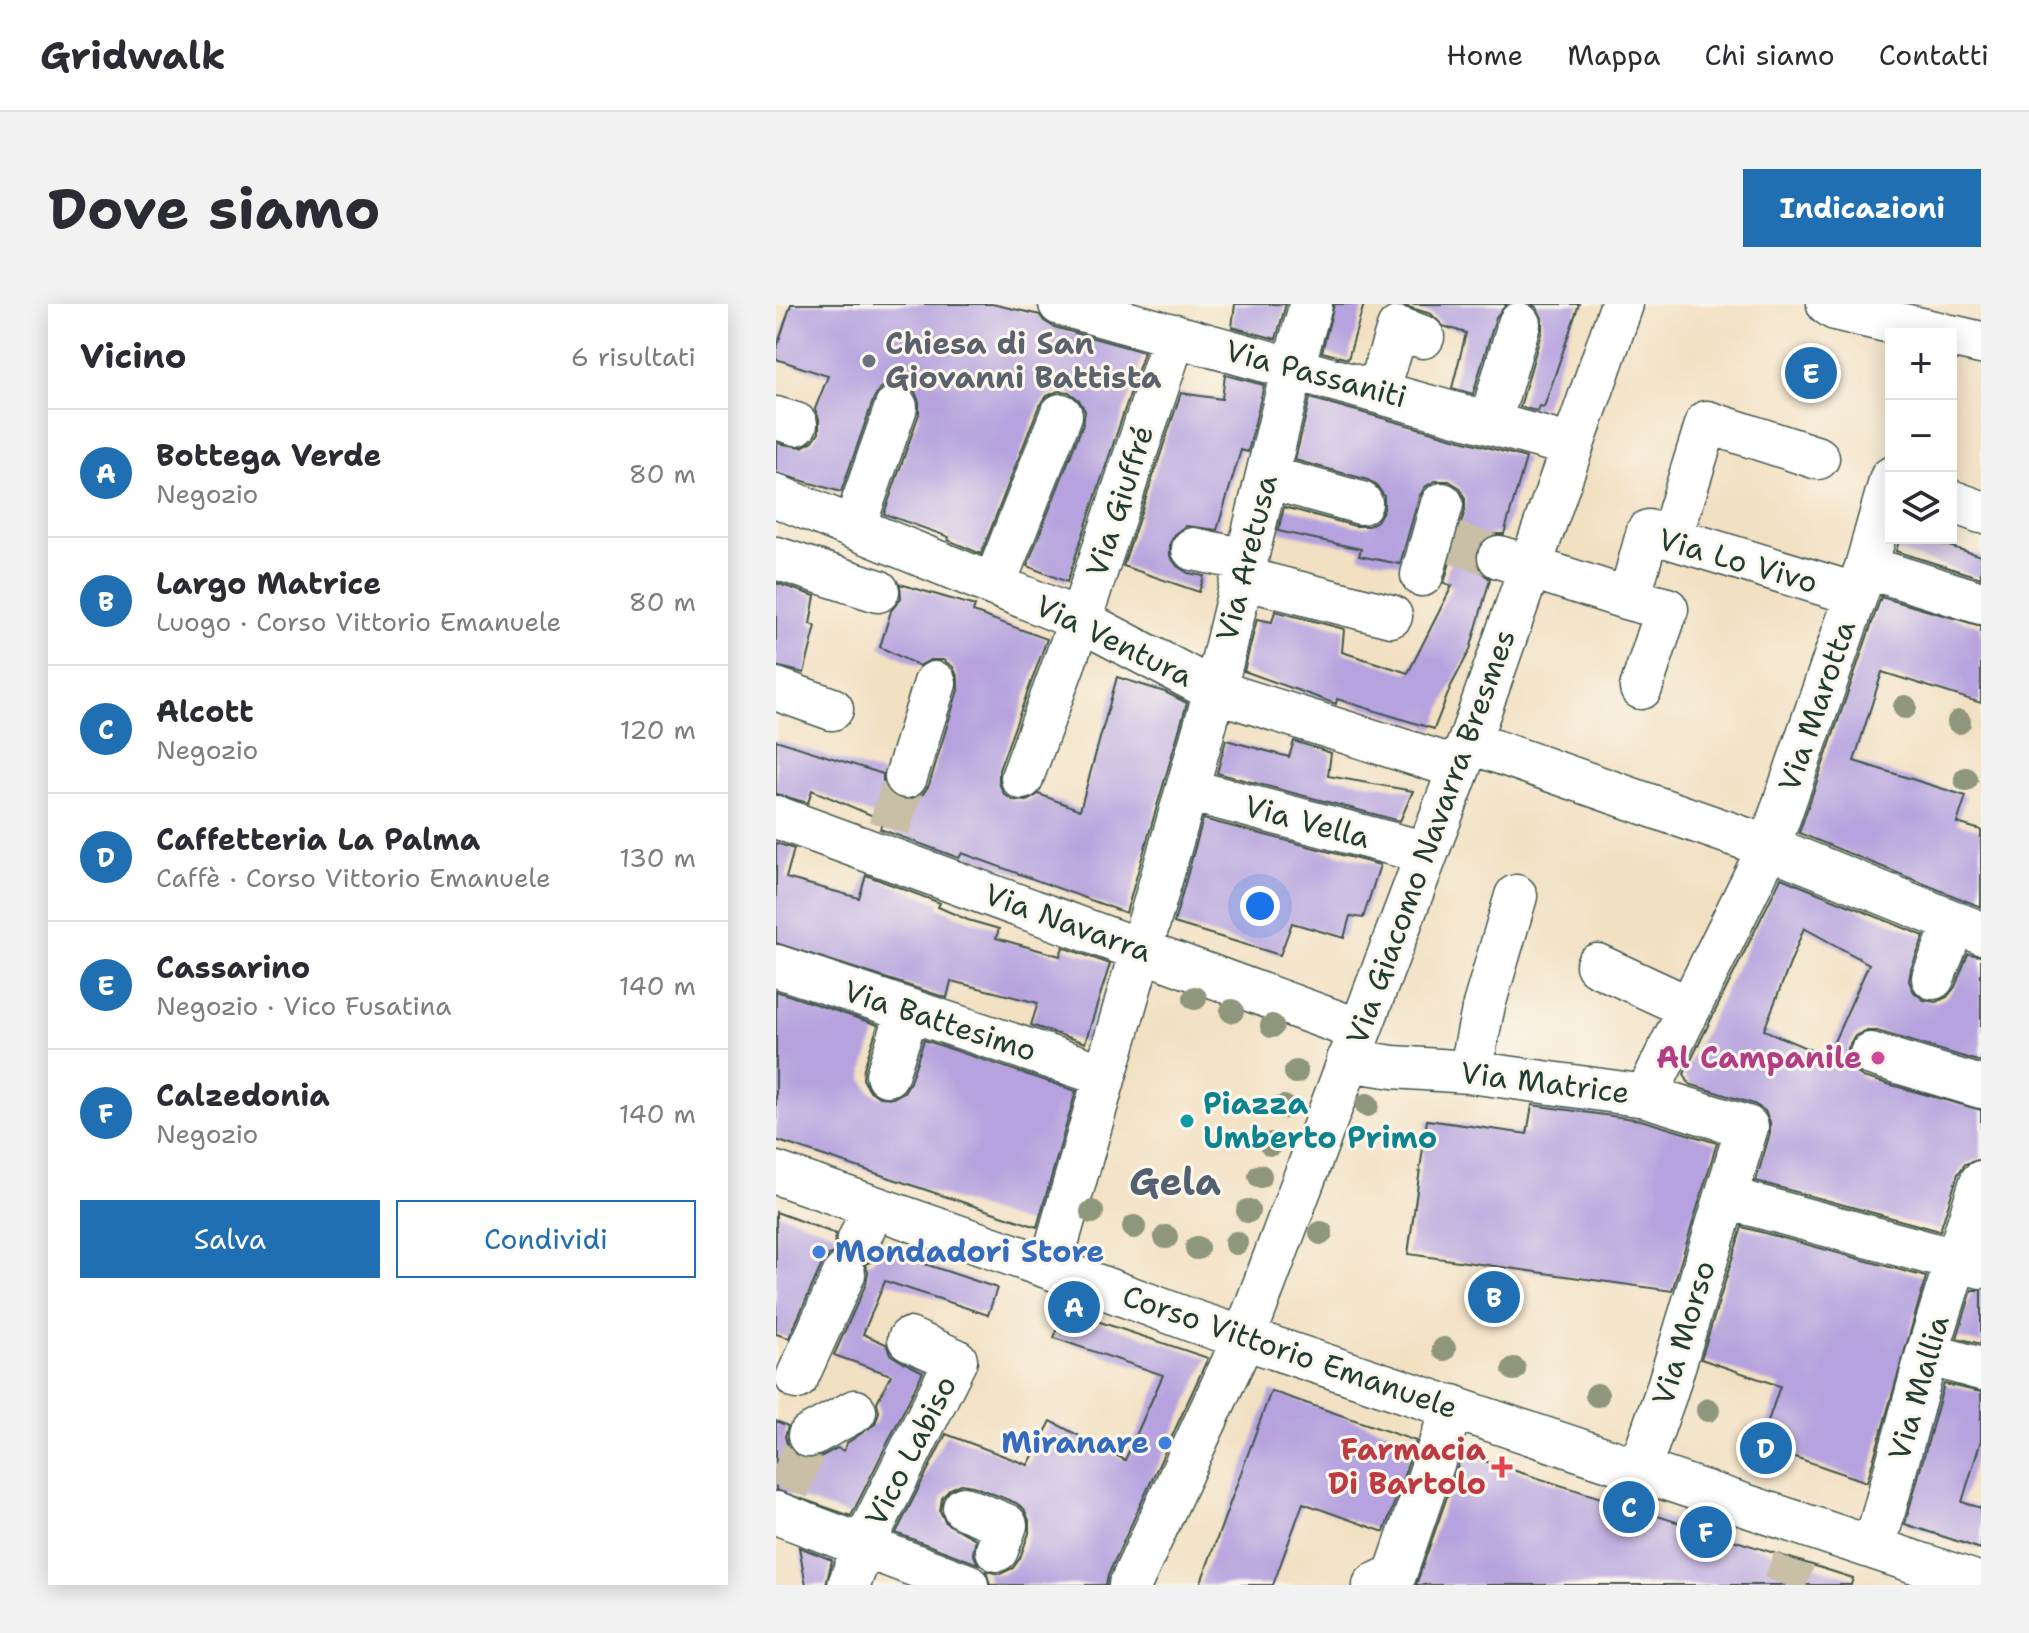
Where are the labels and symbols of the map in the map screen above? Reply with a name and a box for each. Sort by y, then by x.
place label: Chiesa di San Giovanni Battista [885,323,1162,398]
street label: Via Passaniti [1221,330,1411,417]
pin: E [1785,343,1837,403]
marker: Chiesa di San Giovanni Battista [860,352,878,370]
street label: Via Giuffré [1076,420,1163,582]
street label: Via Aretusa [1206,470,1287,645]
street label: Via Lo Vivo [1654,518,1822,603]
street label: Via Ventura [1029,585,1200,696]
street label: Via Marotta [1768,615,1865,797]
street label: Via Giacomo Navarra Bresmes [1336,623,1525,1050]
street label: Via Vella [1240,785,1375,858]
street label: Via Navarra [979,873,1158,972]
your location [1240,886,1280,926]
street label: Via Battesimo [839,970,1042,1071]
place label: Al Campanile [1656,1037,1862,1078]
marker: Al Campanile [1869,1049,1887,1067]
street label: Via Matrice [1458,1052,1632,1113]
place label: Piazza Umberto Primo [1203,1083,1437,1158]
marker: Piazza Umberto Primo [1178,1112,1196,1130]
district label: Gela [1129,1156,1221,1207]
place label: Mondadori Store [835,1231,1104,1272]
marker: Mondadori Store [810,1243,828,1261]
street label: Via Morso [1642,1256,1725,1410]
pin: B [1468,1267,1520,1327]
street label: Corso Vittorio Emanuele [1117,1275,1463,1428]
pin: A [1048,1277,1100,1337]
street label: Via Mallia [1878,1310,1959,1465]
street label: Vico Labiso [855,1369,966,1533]
pin: D [1740,1418,1792,1478]
place label: Miranare [1001,1422,1149,1463]
place label: Farmacia Di Bartolo [1328,1429,1487,1504]
marker: Miranare [1156,1434,1174,1452]
marker: Farmacia Di Bartolo [1493,1458,1511,1476]
pin: C [1603,1477,1655,1537]
pin: F [1680,1502,1732,1562]

